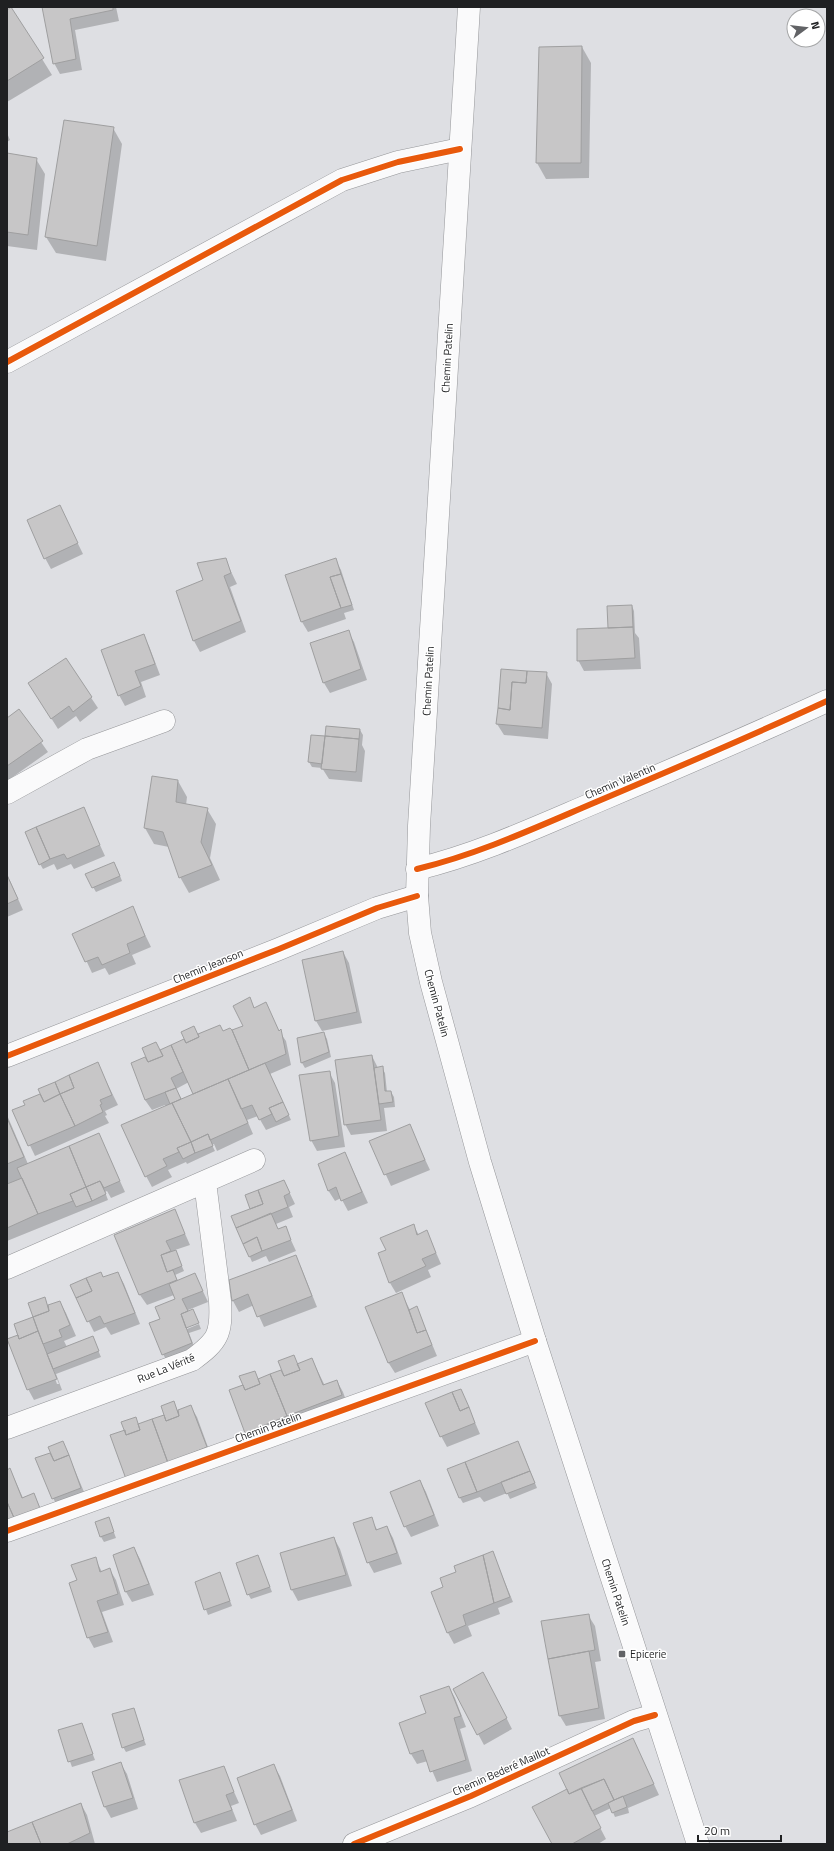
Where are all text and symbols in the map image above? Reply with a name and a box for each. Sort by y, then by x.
north arrow [786,8,826,48]
text: N [807,20,824,31]
street label: Chemin Patelin [437,323,457,393]
street label: Chemin Patelin [418,646,438,716]
street label: Chemin Valentin [582,759,658,803]
street label: Chemin Jeanson [171,945,246,987]
street label: Chemin Patelin [420,967,454,1039]
street label: Rue La Vérité [135,1349,198,1387]
street label: Chemin Patelin [233,1408,304,1446]
street label: Chemin Patelin [598,1556,634,1628]
place label: Epicerie [630,1646,667,1662]
marker: Epicerie [617,1649,627,1659]
street label: Chemin Bederé Maillot [450,1742,552,1800]
scale bar [698,1817,781,1843]
text: 20 m [704,1821,730,1840]

